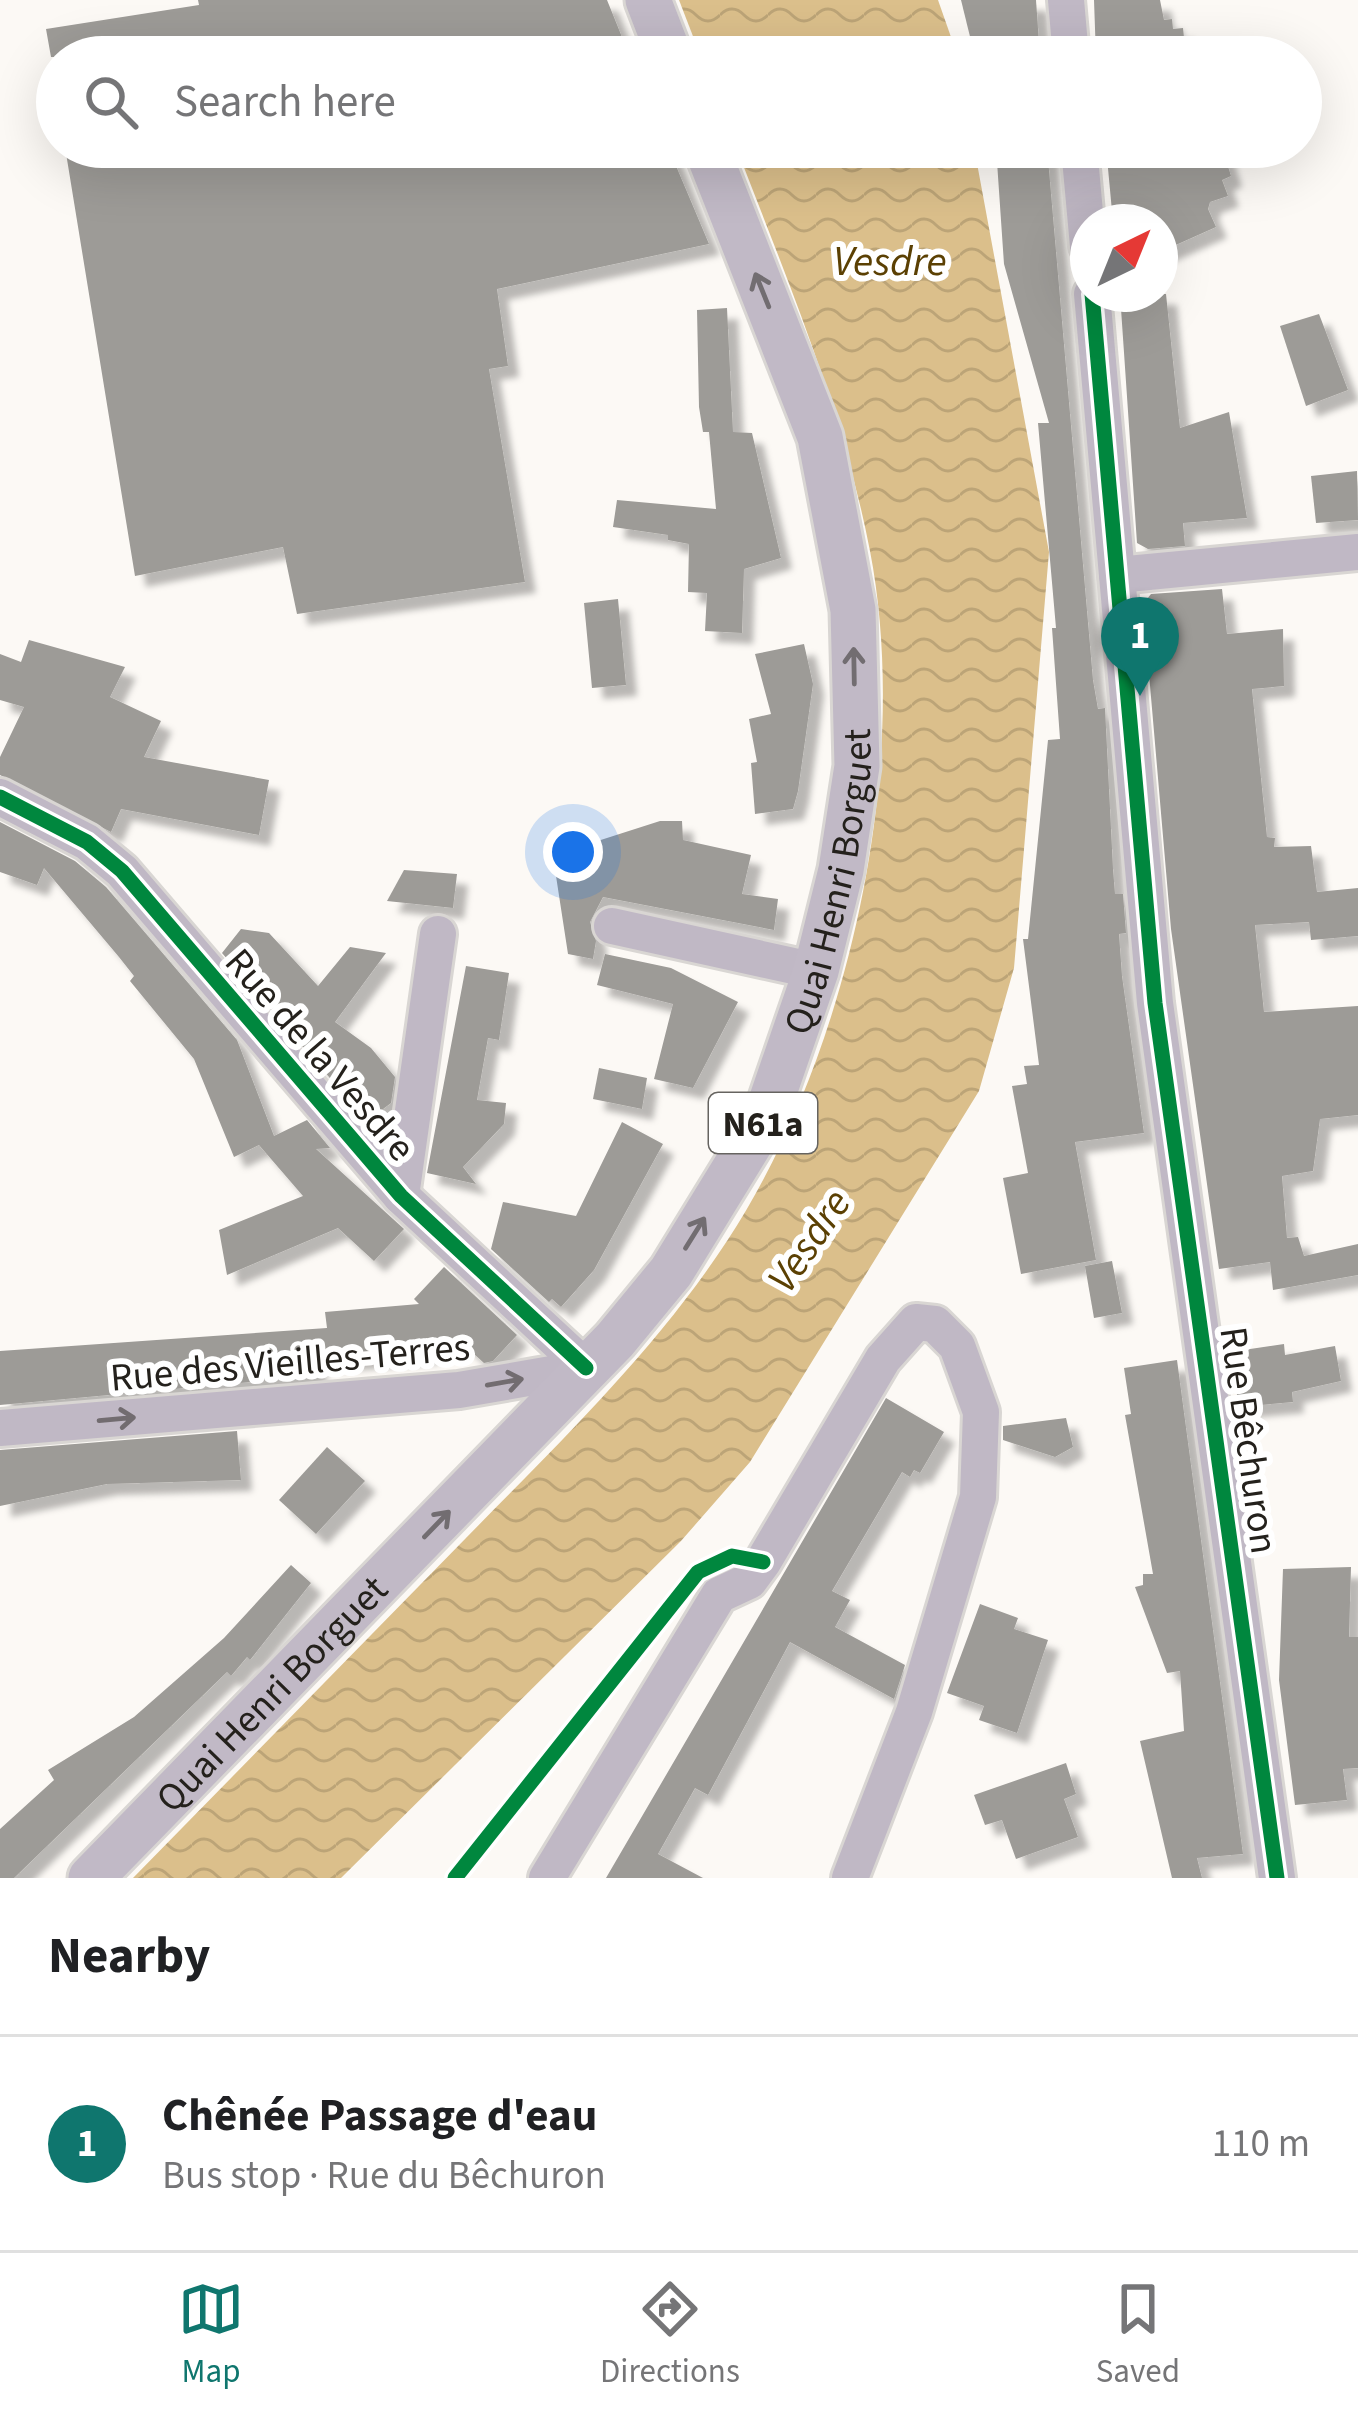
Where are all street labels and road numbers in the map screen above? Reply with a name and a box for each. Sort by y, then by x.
street label: Quai Henri Borguet [770,728,887,1042]
street label: Rue de la Vesdre [211,937,428,1174]
road number: N61a [709,1093,817,1153]
street label: Rue des Vieilles-Terres [108,1319,472,1407]
street label: Rue Bêchuron [1204,1323,1292,1557]
street label: Quai Henri Borguet [144,1563,401,1826]

